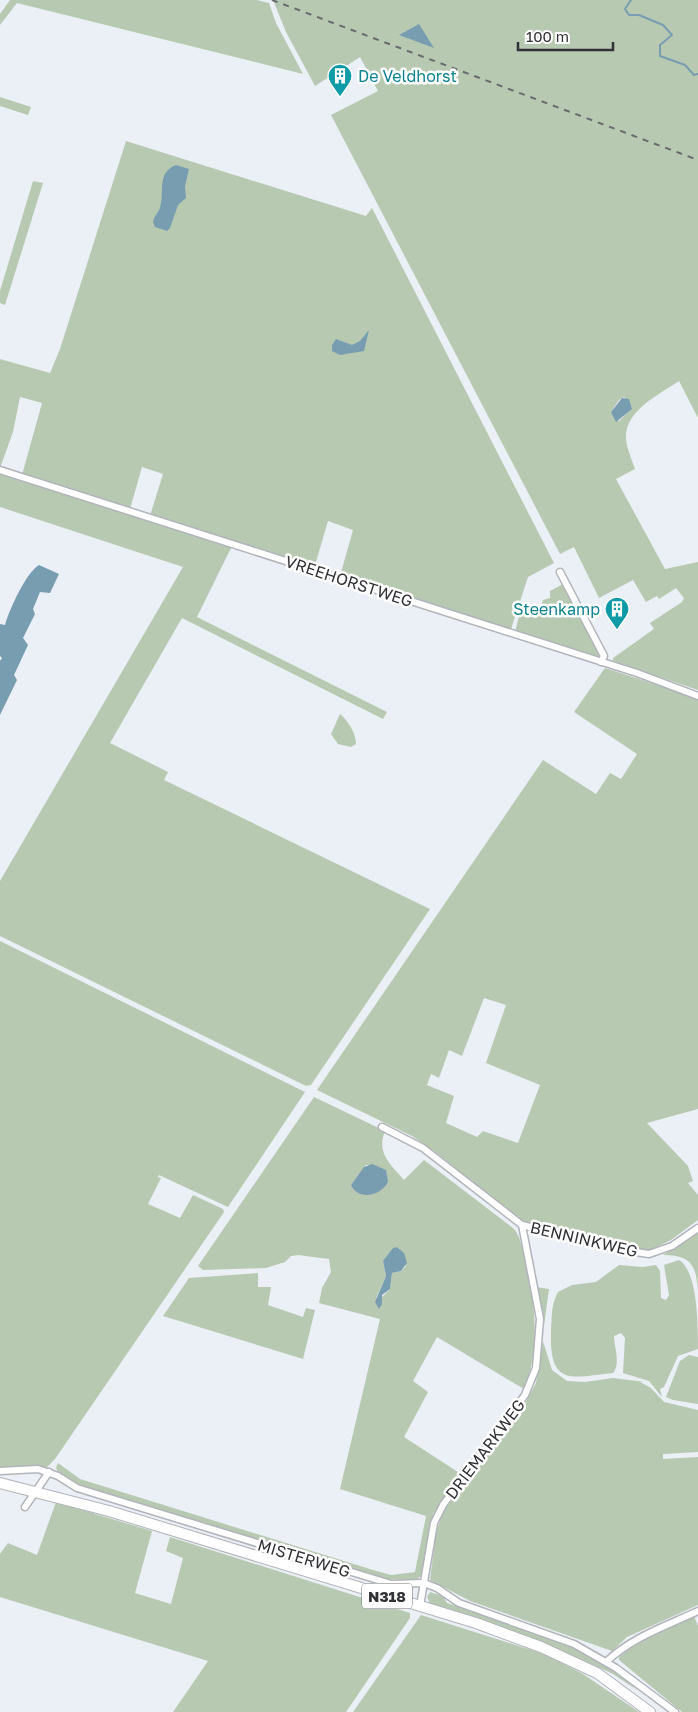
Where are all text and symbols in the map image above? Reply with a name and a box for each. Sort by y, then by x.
scale bar [518,20,613,52]
text: 100 m [526,27,569,45]
building icon: De Veldhorst [327,63,353,97]
place label: De Veldhorst [358,66,457,86]
street label: VREEHORSTWEG [283,551,415,611]
building icon: Steenkamp [604,596,630,630]
place label: Steenkamp [513,599,600,619]
street label: BENNINKWEG [528,1217,640,1261]
street label: DRIEMARKWEG [441,1395,529,1503]
street label: MISTERWEG [255,1534,353,1582]
road number: N318 [362,1584,412,1608]

